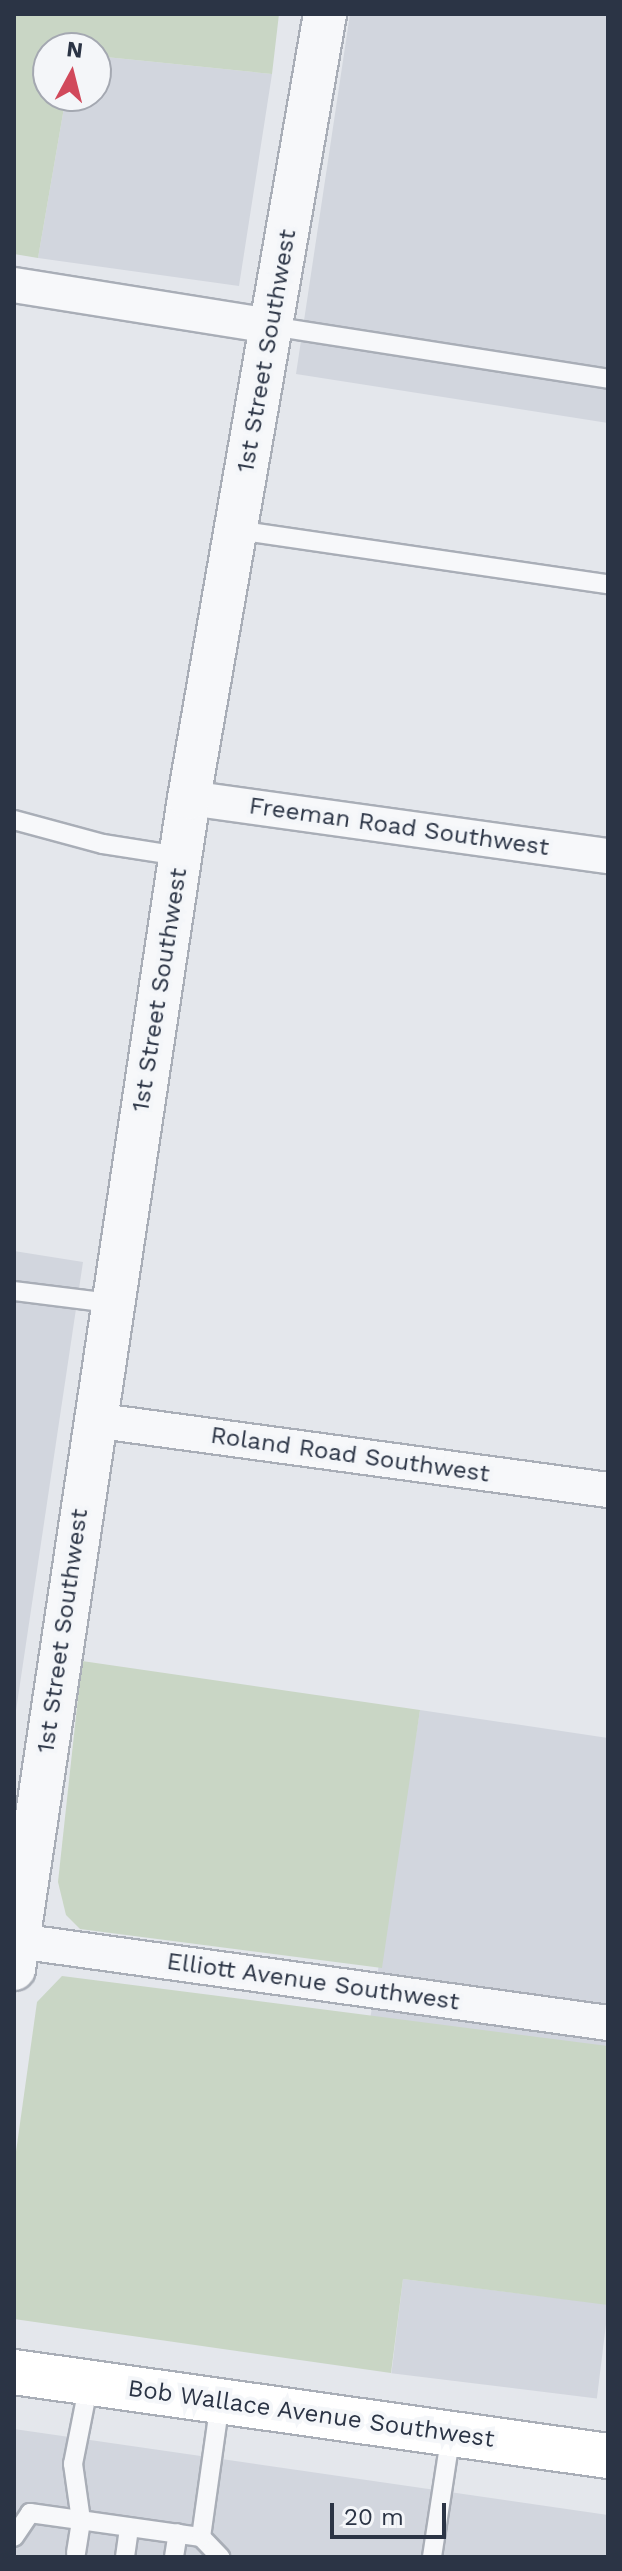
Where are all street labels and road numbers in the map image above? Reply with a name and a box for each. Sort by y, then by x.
street label: 1st Street Southwest [231,227,303,475]
street label: Freeman Road Southwest [247,792,551,862]
street label: 1st Street Southwest [127,866,193,1114]
street label: Roland Road Southwest [209,1421,491,1489]
street label: 1st Street Southwest [32,1507,94,1755]
street label: Elliott Avenue Southwest [164,1947,462,2017]
street label: Bob Wallace Avenue Southwest [125,2374,497,2454]

